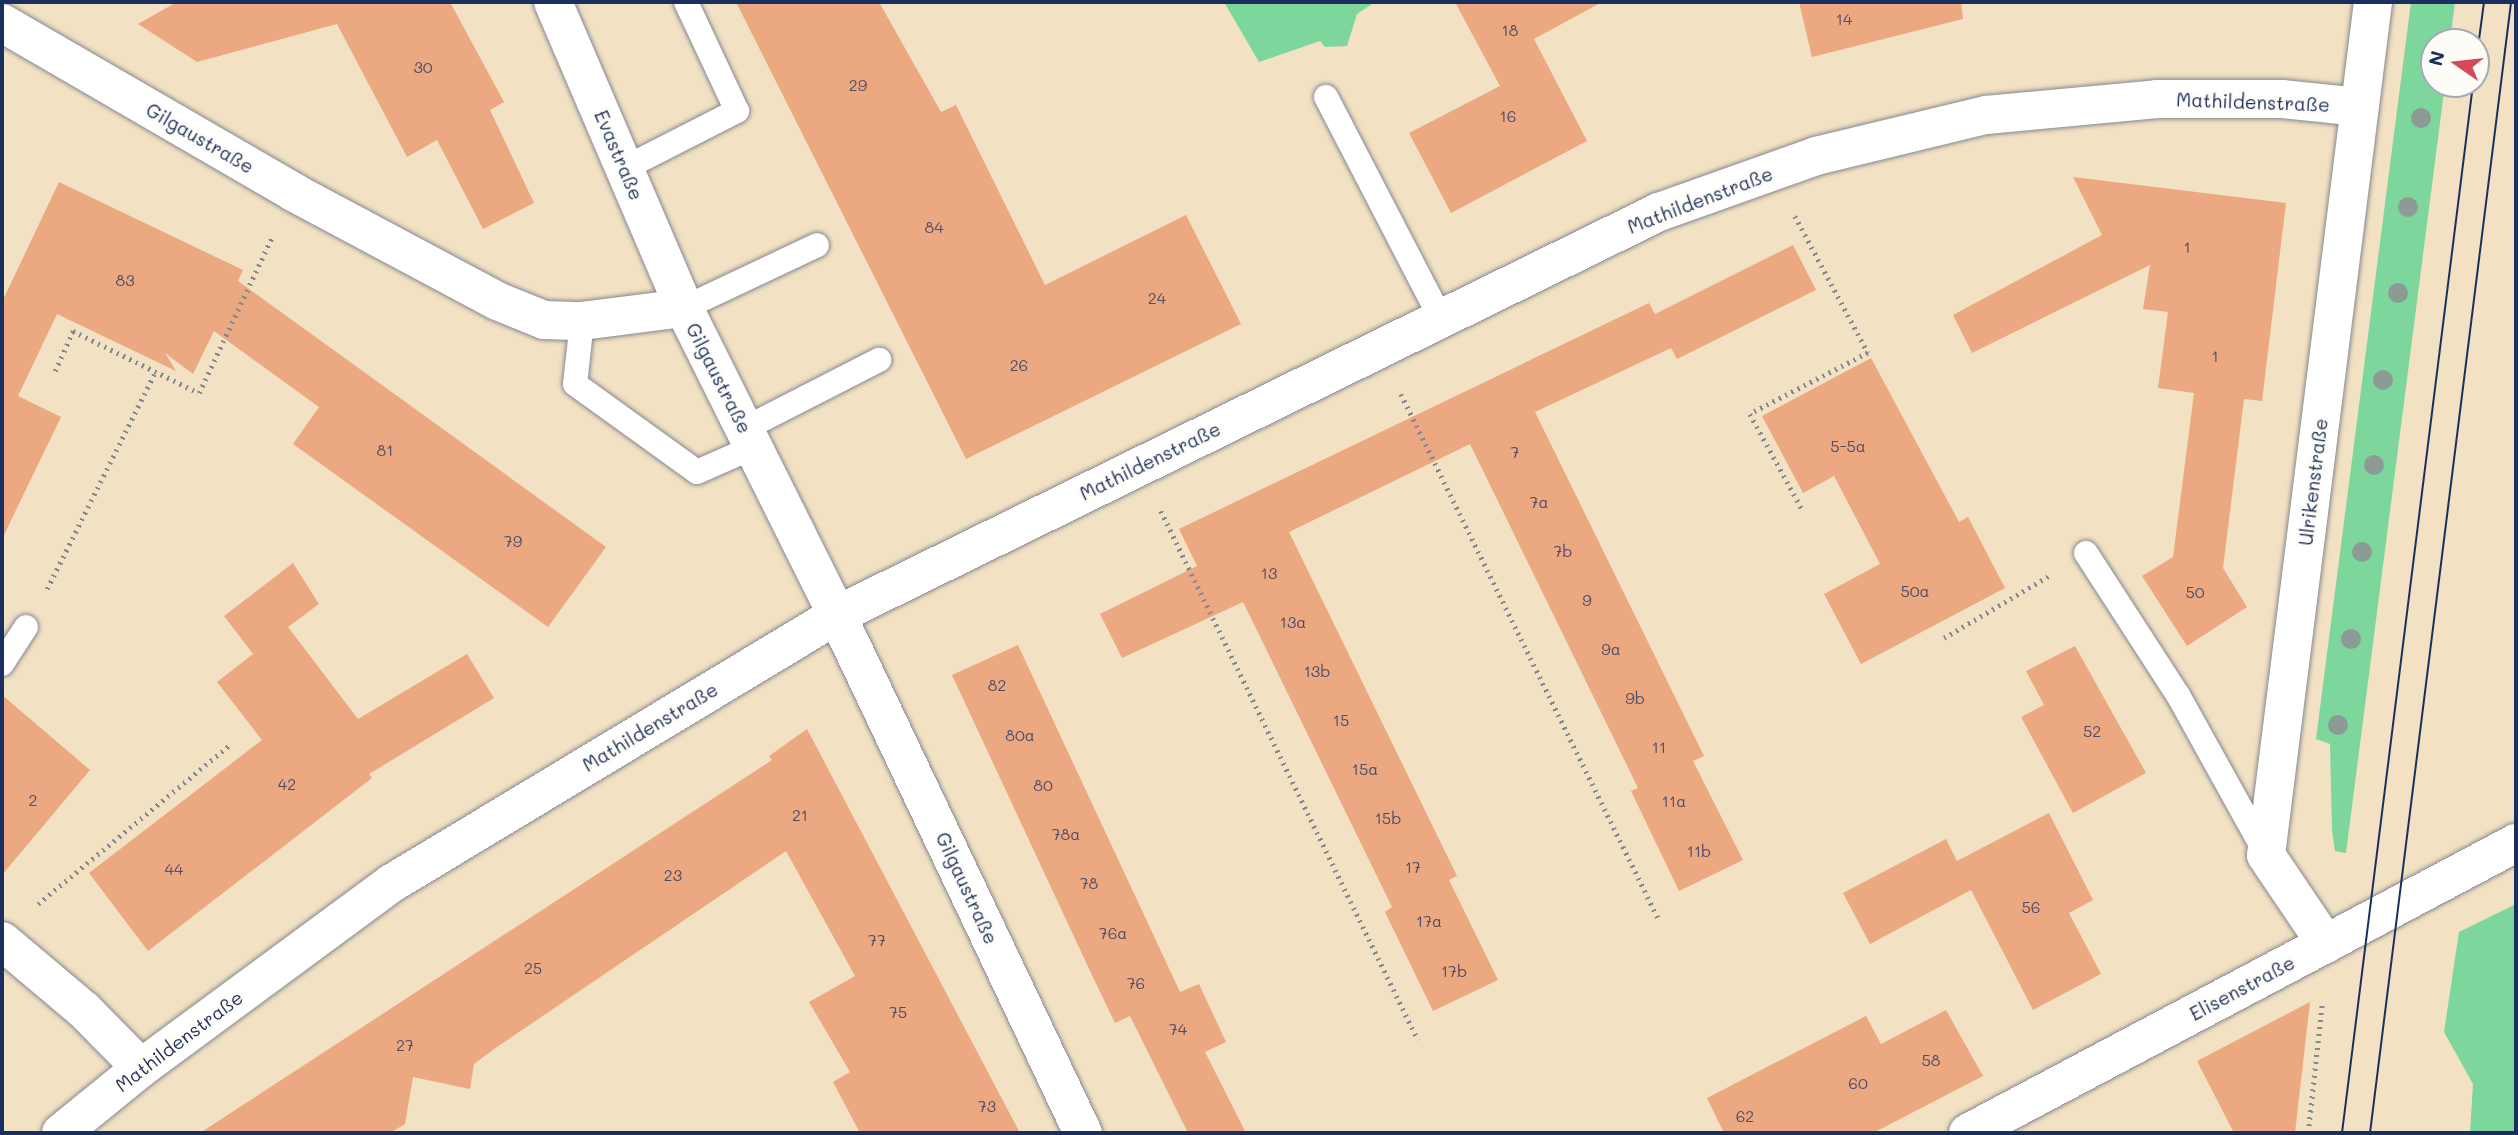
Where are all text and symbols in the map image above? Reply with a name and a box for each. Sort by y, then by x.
house number: 14 [1836,9,1852,29]
house number: 18 [1502,20,1518,40]
north arrow [2420,28,2490,98]
text: N [2422,48,2450,68]
house number: 30 [413,57,433,77]
house number: 29 [849,75,867,95]
street label: Mathildenstraße [2176,88,2330,116]
street label: Gilgaustraße [142,98,258,178]
house number: 16 [1500,106,1516,126]
street label: Evastraße [590,107,648,203]
street label: Mathildenstraße [1624,162,1776,238]
house number: 84 [924,217,944,237]
house number: 1 [2183,237,2191,257]
house number: 83 [115,270,135,290]
house number: 24 [1148,288,1166,308]
street label: Gilgaustraße [681,319,757,437]
house number: 1 [2211,346,2219,366]
house number: 26 [1010,355,1028,375]
street label: Mathildenstraße [1076,417,1224,505]
street label: Ulrikenstraße [2294,417,2332,547]
house number: 5-5a [1830,436,1866,456]
house number: 81 [377,440,393,460]
house number: 7 [1511,442,1519,462]
house number: 7a [1530,492,1548,512]
house number: 79 [504,531,522,551]
house number: 7b [1553,541,1573,561]
house number: 13 [1261,563,1277,583]
house number: 50a [1900,581,1930,601]
house number: 50 [2185,582,2205,602]
house number: 9 [1582,590,1592,610]
house number: 13a [1280,612,1306,632]
house number: 9a [1601,639,1621,659]
house number: 13b [1304,661,1330,681]
house number: 82 [988,675,1006,695]
street label: Mathildenstraße [578,678,722,776]
house number: 9b [1625,688,1645,708]
house number: 15 [1333,710,1349,730]
house number: 52 [2083,721,2101,741]
house number: 80a [1005,725,1035,745]
house number: 11 [1652,737,1666,757]
house number: 15a [1352,759,1378,779]
house number: 42 [278,774,296,794]
house number: 80 [1033,775,1053,795]
house number: 2 [29,790,37,810]
house number: 11a [1662,791,1686,811]
house number: 21 [792,805,808,825]
house number: 15b [1375,808,1401,828]
house number: 78a [1052,824,1080,844]
street label: Gilgaustraße [931,828,1003,948]
house number: 11b [1687,841,1711,861]
house number: 17 [1405,857,1421,877]
house number: 44 [165,859,183,879]
house number: 23 [664,865,682,885]
house number: 78 [1080,873,1098,893]
house number: 56 [2022,897,2040,917]
house number: 17a [1416,911,1442,931]
house number: 76a [1099,923,1127,943]
house number: 77 [868,930,886,950]
street label: Elisenstraße [2186,951,2298,1025]
house number: 25 [524,958,542,978]
house number: 17b [1441,961,1467,981]
house number: 76 [1127,973,1145,993]
street label: Mathildenstraße [111,986,247,1096]
house number: 75 [889,1002,907,1022]
house number: 74 [1169,1019,1187,1039]
house number: 27 [396,1035,414,1055]
house number: 58 [1921,1050,1941,1070]
house number: 60 [1848,1073,1868,1093]
house number: 73 [978,1096,996,1116]
house number: 62 [1736,1106,1754,1126]

